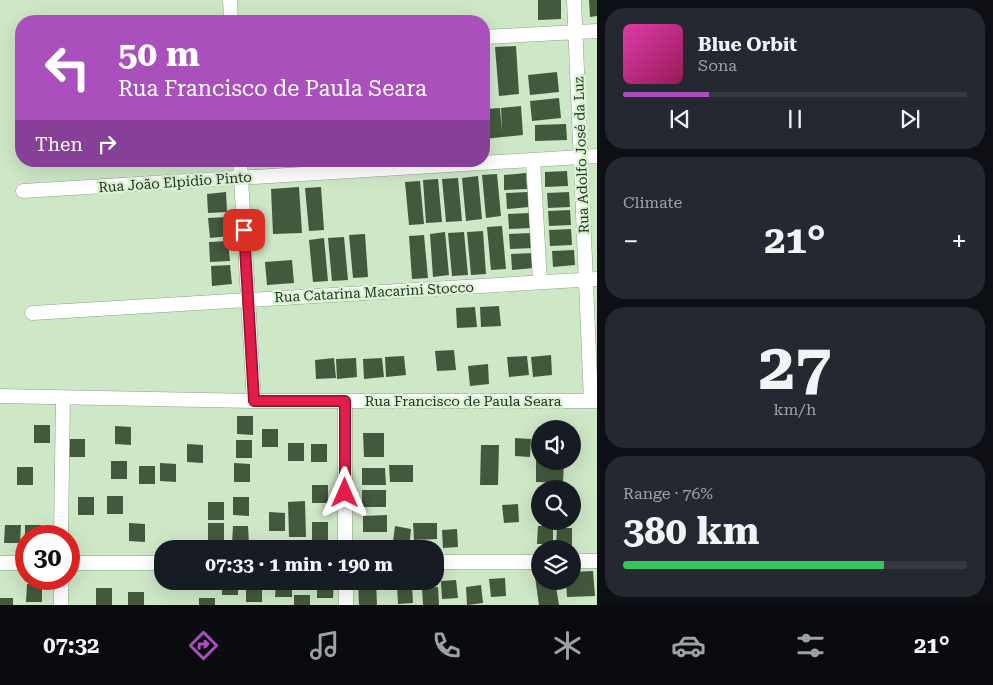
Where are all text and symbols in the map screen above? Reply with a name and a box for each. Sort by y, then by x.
text: Blue Orbit [698,33,797,56]
text: 50 m [118,34,200,75]
icon: left [35,35,100,100]
text: Sona [698,56,737,75]
text: Rua Francisco de Paula Seara [118,76,427,101]
street label: Rua Adolfo José da Luz [570,76,592,234]
icon: previous [666,105,694,133]
icon: pause [781,105,809,133]
icon: next [896,105,924,133]
icon: right [93,130,121,158]
text: Then [35,133,83,156]
street label: Rua João Elpídio Pinto [98,169,252,195]
text: Climate [623,193,682,212]
pin [223,209,265,251]
icon: arrive [230,216,258,244]
text: 21° [764,218,826,262]
text: − [623,225,639,258]
text: + [951,225,967,258]
street label: Rua Catarina Macarini Stocco [274,279,474,305]
text: 27 [759,329,831,405]
street label: Rua Francisco de Paula Seara [365,393,562,409]
text: km/h [774,400,816,419]
map controls [531,420,581,590]
button: sound [531,420,581,470]
position arrow [318,466,370,518]
button: search [531,480,581,530]
text: Range · 76% [623,484,713,503]
text: 380 km [623,509,759,553]
speed limit sign: 30 [15,525,80,590]
button: layers [531,540,581,590]
text: 07:33 · 1 min · 190 m [205,553,393,576]
icon: directions [186,628,221,663]
icon: music [307,628,342,663]
icon: phone [429,628,464,663]
icon: climate [550,628,585,663]
icon: car [671,628,706,663]
icon: filters [793,628,828,663]
text: 07:32 [43,633,99,658]
text: 21° [914,633,950,658]

